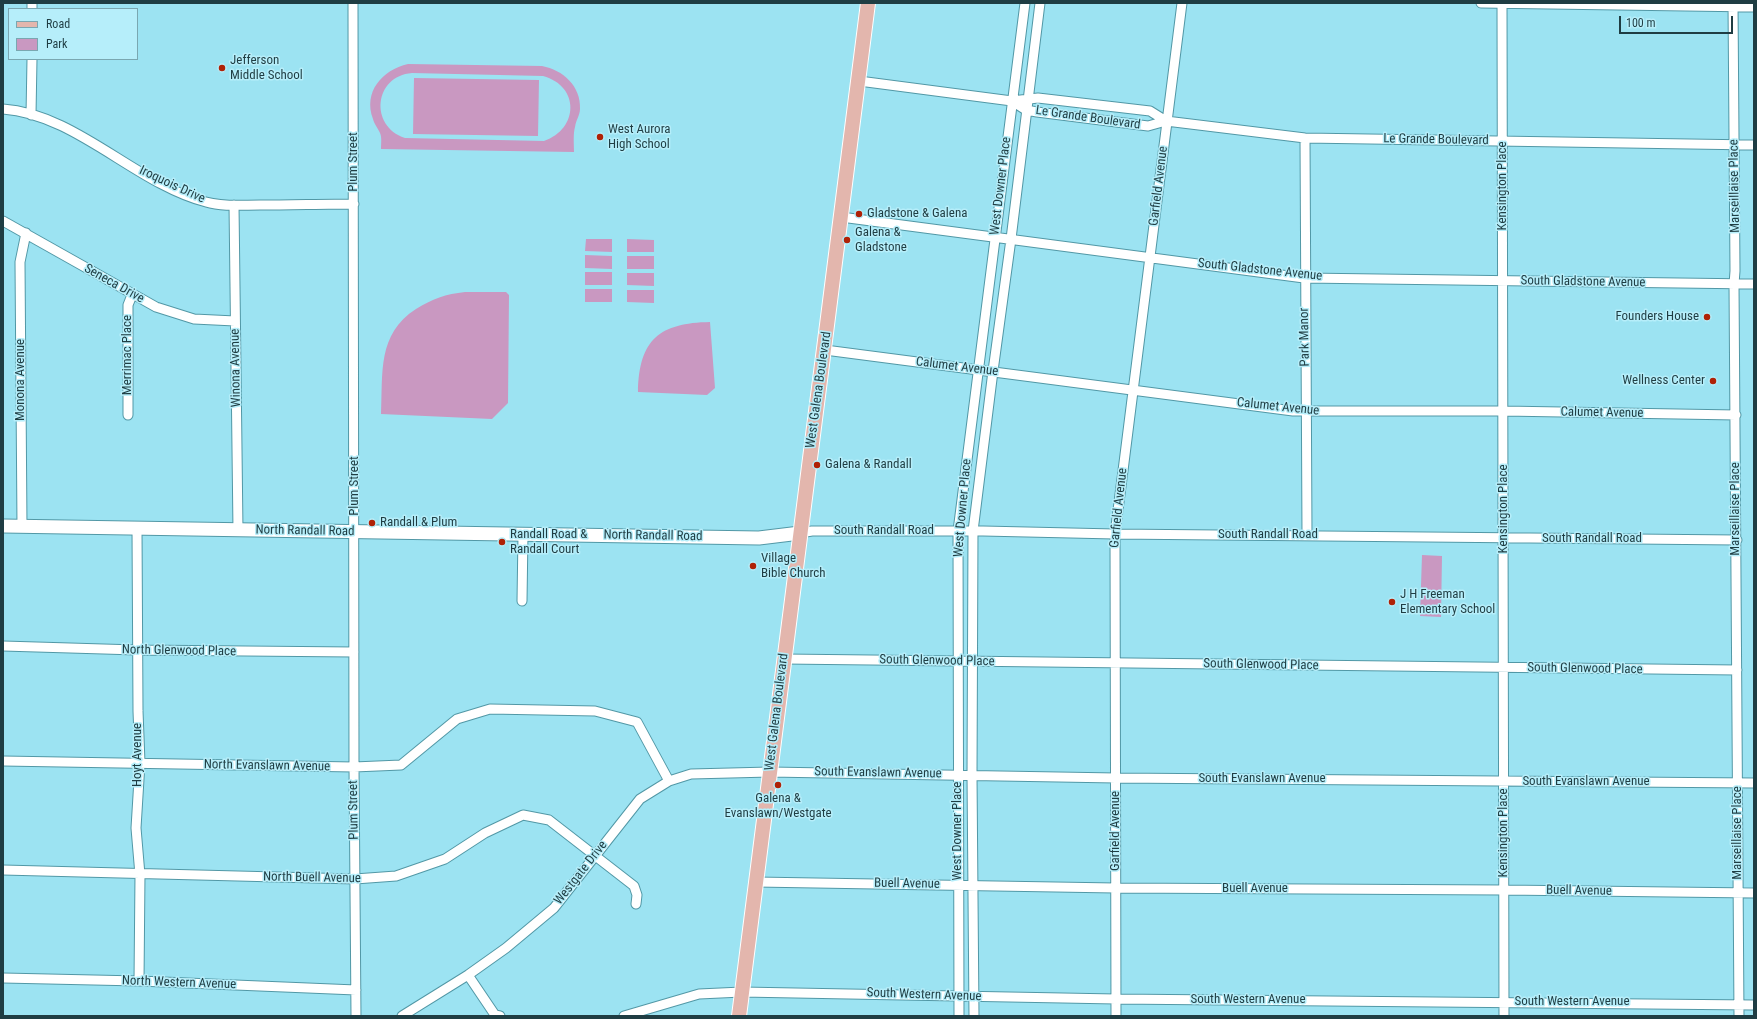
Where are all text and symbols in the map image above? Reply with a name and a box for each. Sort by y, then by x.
legend [8,8,138,60]
scale bar [1621,8,1735,34]
text: 100 m [1626,16,1656,30]
text: Road [46,17,70,31]
text: Park [46,37,67,51]
place label: Jefferson Middle School [230,53,303,84]
marker: Jefferson Middle School [217,63,227,73]
street label: Le Grande Boulevard [1035,103,1141,133]
place label: West Aurora High School [608,122,671,153]
street label: Le Grande Boulevard [1383,131,1489,149]
street label: Plum Street [346,132,362,192]
marker: West Aurora High School [595,132,605,142]
street label: West Downer Place [987,136,1015,236]
street label: Marseillaise Place [1726,139,1744,233]
street label: Kensington Place [1495,142,1511,230]
street label: Garfield Avenue [1146,145,1172,227]
street label: Iroquois Drive [137,163,207,207]
place label: Gladstone & Galena [867,206,967,222]
marker: Gladstone & Galena [854,209,864,219]
place label: Galena & Gladstone [855,225,907,256]
marker: Galena & Gladstone [842,235,852,245]
street label: South Gladstone Avenue [1197,256,1323,284]
street label: Seneca Drive [81,261,147,307]
street label: South Gladstone Avenue [1520,273,1646,291]
street label: Park Manor [1297,307,1313,367]
place label: Founders House [1615,309,1699,325]
marker: Founders House [1702,312,1712,322]
street label: Merrimac Place [120,315,136,395]
street label: Winona Avenue [228,329,244,407]
street label: West Galena Boulevard [803,331,835,449]
street label: Monona Avenue [13,339,29,421]
street label: Calumet Avenue [915,354,999,380]
place label: Wellness Center [1622,373,1705,389]
marker: Wellness Center [1708,376,1718,386]
street label: Calumet Avenue [1236,395,1320,419]
street label: Calumet Avenue [1560,404,1644,422]
street label: Plum Street [347,456,363,516]
place label: Galena & Randall [825,457,912,473]
street label: West Downer Place [951,458,975,558]
marker: Galena & Randall [812,460,822,470]
street label: Marseillaise Place [1728,462,1744,556]
street label: Kensington Place [1496,465,1512,553]
street label: Garfield Avenue [1107,467,1131,549]
place label: Randall & Plum [380,515,457,531]
marker: Randall & Plum [367,518,377,528]
street label: North Randall Road [255,522,355,540]
street label: South Randall Road [834,523,934,539]
place label: Randall Road & Randall Court [510,527,587,558]
street label: North Randall Road [603,527,703,545]
street label: South Randall Road [1218,527,1318,543]
street label: South Randall Road [1542,531,1642,547]
marker: Randall Road & Randall Court [497,537,507,547]
place label: Village Bible Church [761,551,826,582]
marker: Village Bible Church [748,561,758,571]
place label: J H Freeman Elementary School [1400,587,1495,618]
marker: J H Freeman Elementary School [1387,597,1397,607]
street label: North Glenwood Place [122,642,236,660]
street label: South Glenwood Place [879,652,995,670]
street label: West Galena Boulevard [762,653,792,771]
street label: South Glenwood Place [1203,656,1319,674]
street label: South Glenwood Place [1527,660,1643,678]
street label: Hoyt Avenue [130,723,146,787]
street label: North Evanslawn Avenue [204,757,330,775]
street label: South Evanslawn Avenue [814,764,942,782]
street label: South Evanslawn Avenue [1198,771,1326,787]
street label: South Evanslawn Avenue [1522,774,1650,790]
street label: Plum Street [346,780,362,840]
marker: Galena & Evanslawn/Westgate [773,780,783,790]
street label: West Downer Place [950,782,966,880]
street label: Marseillaise Place [1730,786,1746,880]
street label: Kensington Place [1496,789,1512,877]
place label: Galena & Evanslawn/Westgate [724,791,832,822]
street label: Garfield Avenue [1108,791,1124,871]
street label: Westgate Drive [551,838,611,908]
street label: North Buell Avenue [263,869,361,887]
street label: Buell Avenue [874,876,940,892]
street label: Buell Avenue [1222,881,1288,897]
street label: Buell Avenue [1546,883,1612,899]
street label: North Western Avenue [122,973,236,993]
street label: South Western Avenue [866,985,982,1005]
street label: South Western Avenue [1191,992,1305,1008]
street label: South Western Avenue [1515,994,1629,1010]

